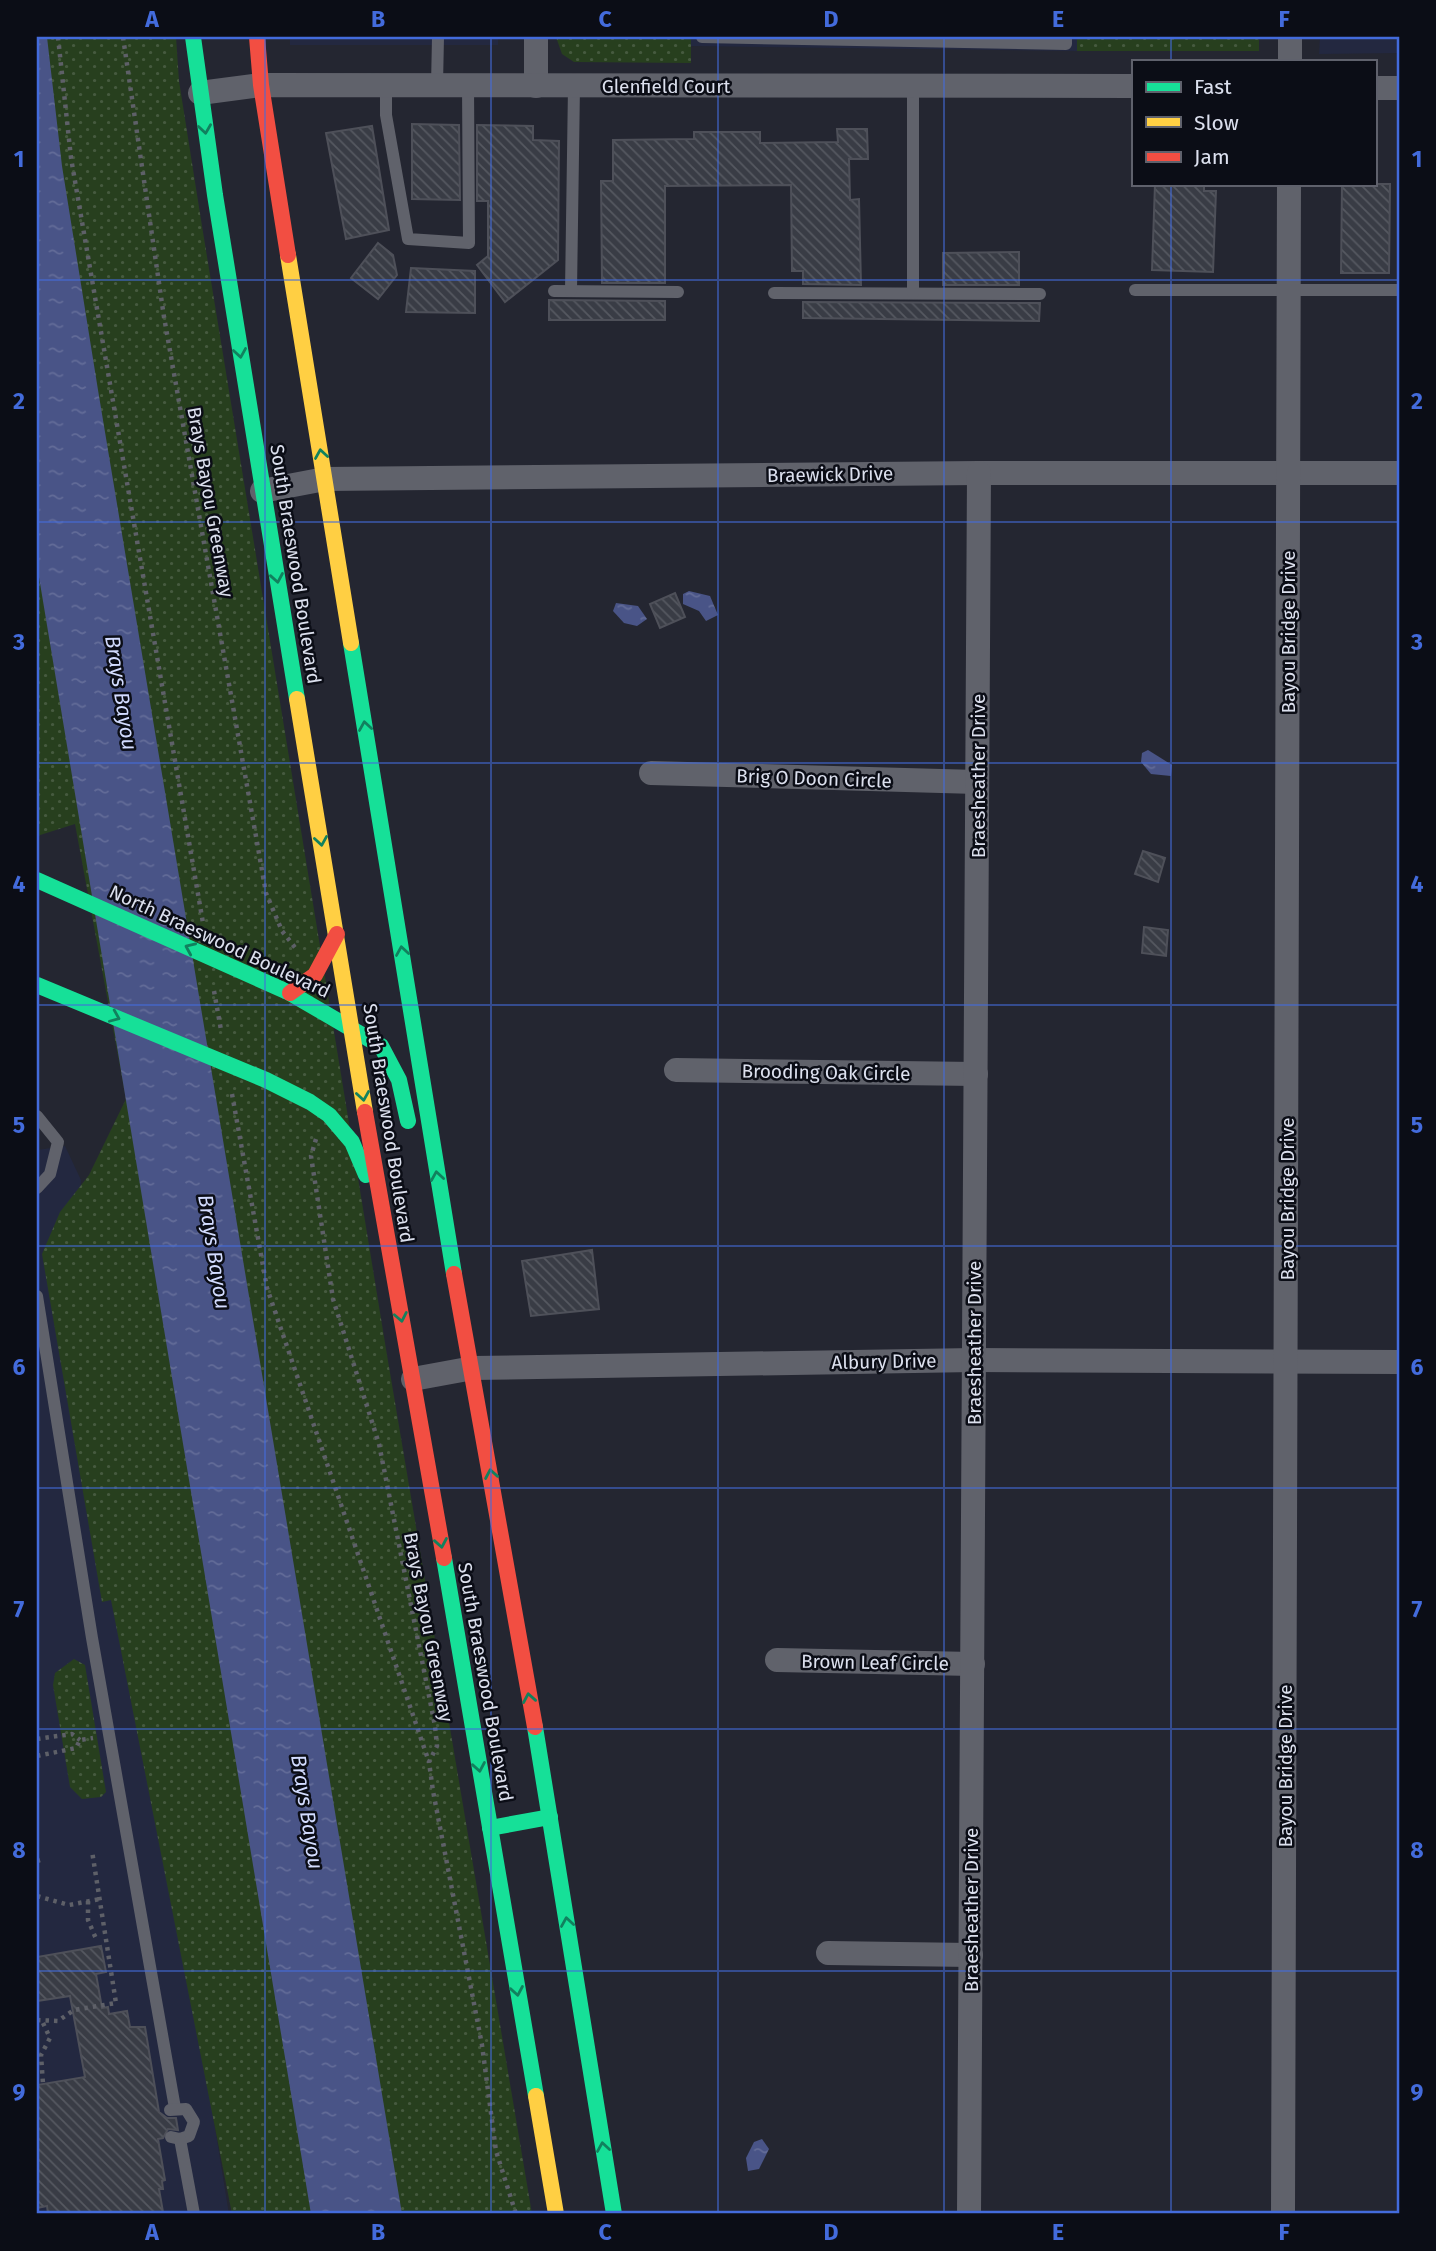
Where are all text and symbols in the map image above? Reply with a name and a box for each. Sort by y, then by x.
text: A [144,5,159,33]
text: B [371,5,385,33]
text: C [598,5,612,33]
text: D [824,5,839,33]
text: E [1052,5,1064,33]
text: F [1278,5,1290,33]
legend [1132,60,1376,186]
text: Fast [1194,74,1232,100]
street label: Glenfield Court [602,75,730,98]
text: Slow [1194,110,1239,136]
one-way arrow [197,123,212,135]
text: Jam [1194,144,1230,170]
text: 1 [14,145,24,173]
text: 1 [1412,145,1422,173]
one-way arrow [233,348,248,359]
text: 2 [13,387,25,415]
text: 2 [1411,387,1423,415]
street label: Brays Bayou Greenway [182,405,239,600]
street label: South Braeswood Boulevard [265,443,326,686]
one-way arrow [314,448,329,459]
street label: Braewick Drive [767,462,893,487]
street label: Bayou Bridge Drive [1277,550,1300,714]
one-way arrow [269,572,284,584]
text: 3 [12,628,25,656]
text: 3 [1410,628,1423,656]
water label: Brays Bayou [99,634,143,752]
street label: Braesheather Drive [967,694,990,858]
one-way arrow [358,720,373,732]
street label: Brig O Doon Circle [736,764,892,793]
one-way arrow [313,835,328,847]
text: 4 [13,870,26,898]
text: 4 [1411,870,1424,898]
street label: North Braeswood Boulevard [106,880,334,1003]
one-way arrow [184,942,197,956]
one-way arrow [395,945,410,957]
street label: South Braeswood Boulevard [358,1002,419,1245]
one-way arrow [108,1009,120,1023]
street label: Brooding Oak Circle [741,1060,911,1085]
one-way arrow [355,1090,370,1102]
text: 5 [13,1111,25,1139]
text: 5 [1411,1111,1423,1139]
street label: Bayou Bridge Drive [1276,1117,1299,1281]
one-way arrow [430,1170,445,1182]
water label: Brays Bayou [192,1193,236,1311]
street label: Braesheather Drive [963,1261,986,1425]
one-way arrow [393,1311,408,1323]
street label: Albury Drive [831,1349,937,1374]
text: 6 [13,1353,26,1381]
text: 6 [1411,1353,1424,1381]
one-way arrow [484,1468,499,1480]
street label: Brays Bayou Greenway [399,1530,458,1725]
one-way arrow [433,1537,448,1549]
street label: South Braeswood Boulevard [453,1561,518,1803]
text: 7 [14,1595,25,1623]
text: 7 [1412,1595,1423,1623]
street label: Brown Leaf Circle [801,1650,949,1675]
street label: Bayou Bridge Drive [1274,1684,1297,1848]
one-way arrow [522,1692,537,1704]
water label: Brays Bayou [285,1753,329,1871]
one-way arrow [471,1761,486,1773]
street label: Braesheather Drive [960,1828,983,1992]
text: 8 [12,1836,26,1864]
text: 8 [1410,1836,1424,1864]
one-way arrow [560,1916,575,1928]
one-way arrow [509,1985,524,1997]
text: 9 [13,2078,26,2106]
text: 9 [1411,2078,1424,2106]
one-way arrow [596,2141,611,2153]
text: A [144,2218,159,2246]
text: B [371,2218,385,2246]
text: C [598,2218,612,2246]
text: D [824,2218,839,2246]
text: E [1052,2218,1064,2246]
text: F [1278,2218,1290,2246]

